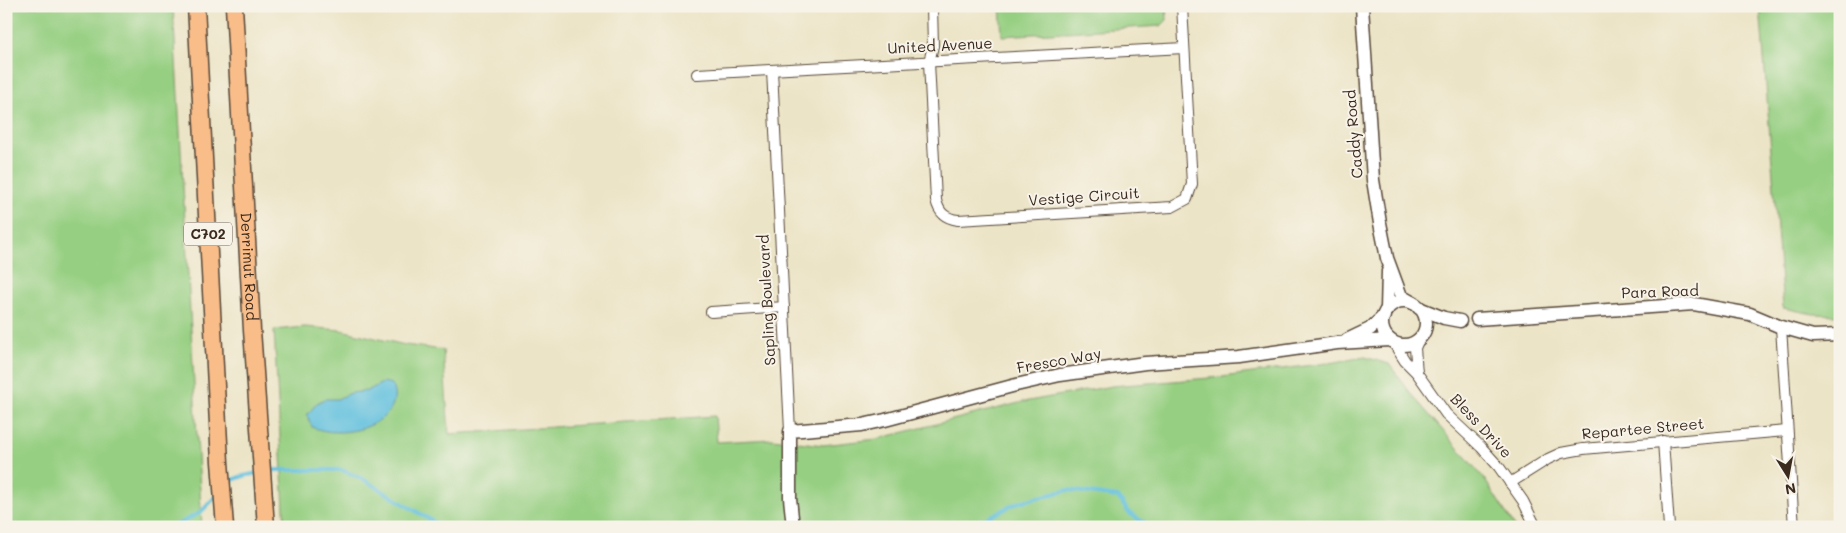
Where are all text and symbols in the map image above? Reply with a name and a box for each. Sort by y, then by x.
street label: United Avenue [887,32,993,58]
street label: Caddy Road [1339,89,1367,179]
street label: Vestige Circuit [1028,182,1140,210]
street label: Derrimut Road [236,212,262,321]
road number: C702 [184,222,232,245]
street label: Sapling Boulevard [753,234,779,366]
street label: Para Road [1621,280,1699,302]
street label: Fresco Way [1015,343,1103,377]
street label: Bless Drive [1447,389,1517,462]
street label: Repartee Street [1581,413,1705,443]
north arrow [1764,450,1814,500]
text: N [1784,479,1798,500]

